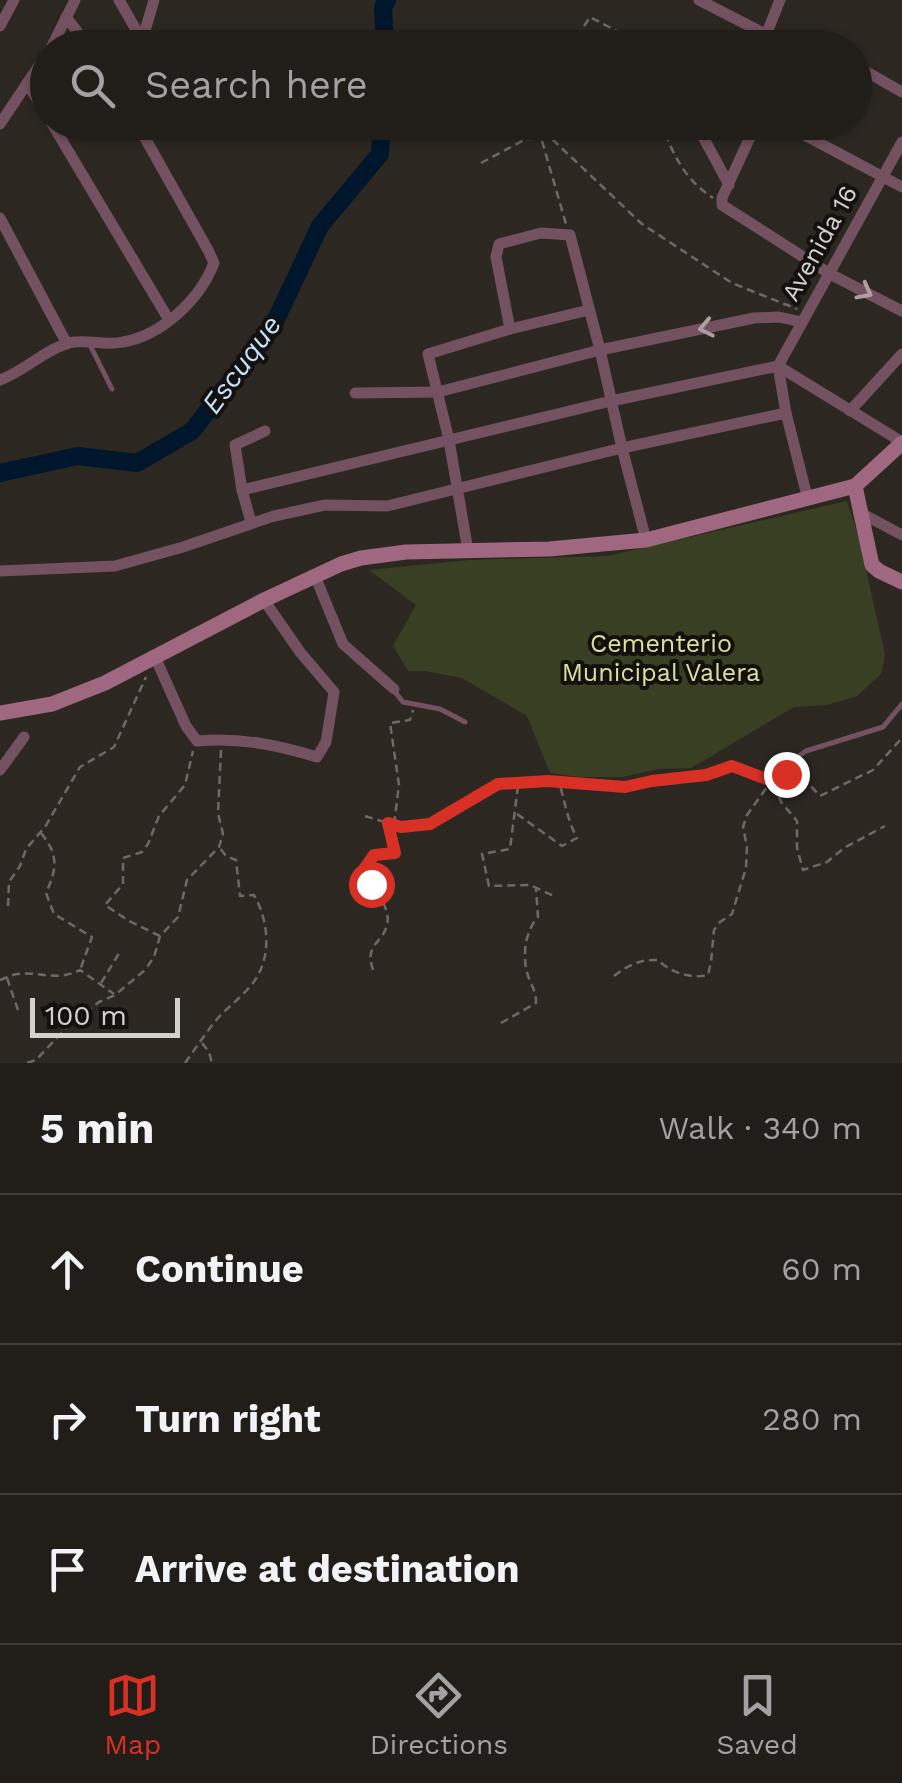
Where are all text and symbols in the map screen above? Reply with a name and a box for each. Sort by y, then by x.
search box [30,30,872,140]
icon: search [65,58,120,113]
text: Search here [145,63,368,107]
street label: Avenida 16 [776,180,863,306]
one-way arrow [855,280,873,299]
water label: Escuque [195,309,288,420]
one-way arrow [698,317,715,338]
park label: Cementerio Municipal Valera [562,629,760,687]
route end [764,752,810,798]
route start [349,862,395,908]
scale bar [30,993,180,1038]
text: 100 m [45,999,127,1032]
text: 5 min [40,1104,154,1153]
text: Walk · 340 m [659,1109,862,1147]
icon: ahead [40,1242,95,1297]
text: Continue [135,1247,304,1291]
text: 60 m [781,1250,862,1288]
icon: right [40,1392,95,1447]
text: Turn right [135,1397,321,1441]
text: 280 m [762,1400,862,1438]
icon: arrive [40,1542,95,1597]
text: Arrive at destination [135,1547,520,1591]
tab: Map [104,1668,161,1761]
tab: Directions [370,1668,508,1761]
tab: Saved [716,1668,798,1761]

